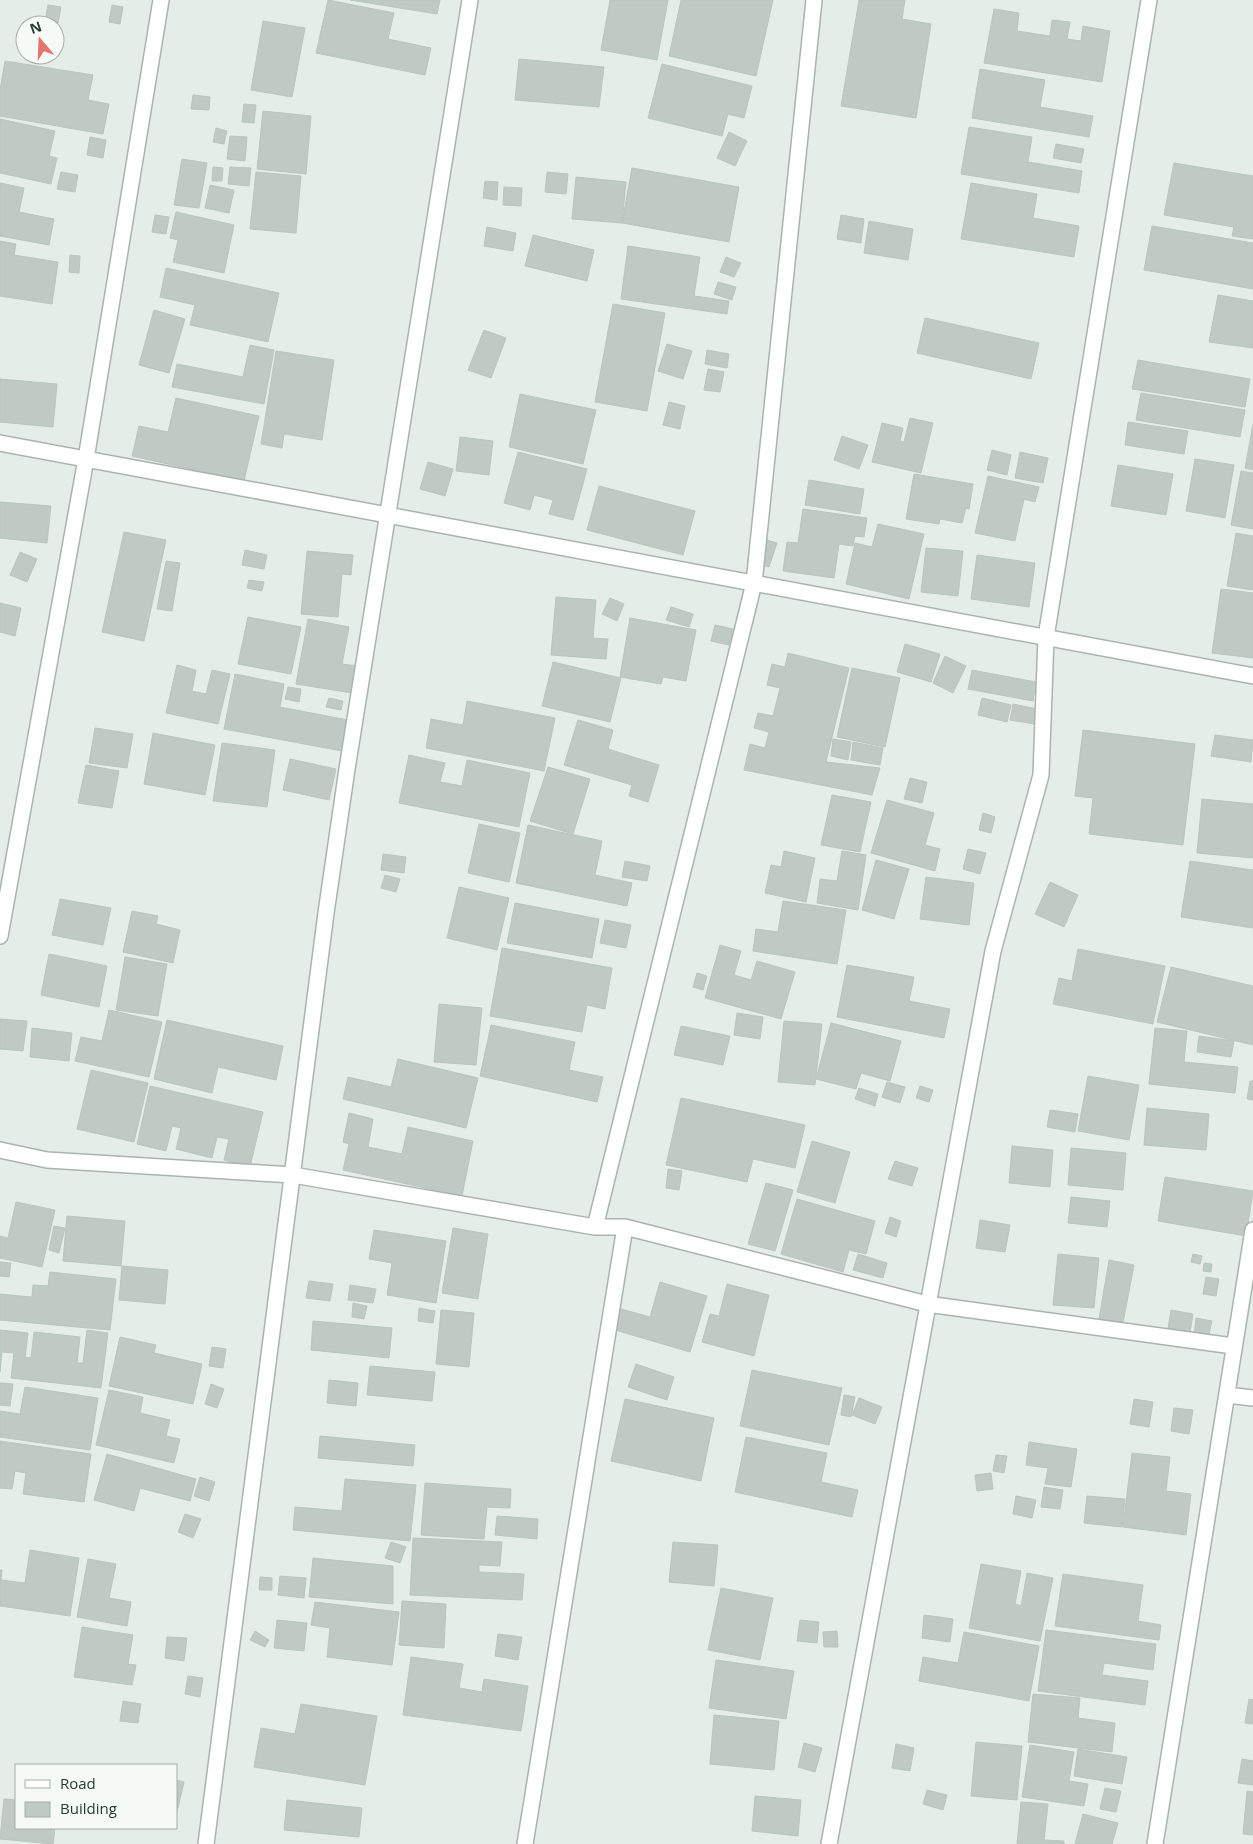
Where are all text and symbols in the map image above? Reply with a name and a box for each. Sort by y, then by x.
north arrow [15,15,65,65]
text: N [27,16,44,38]
legend [15,1764,178,1829]
text: Road [60,1773,96,1793]
text: Building [60,1798,117,1818]

